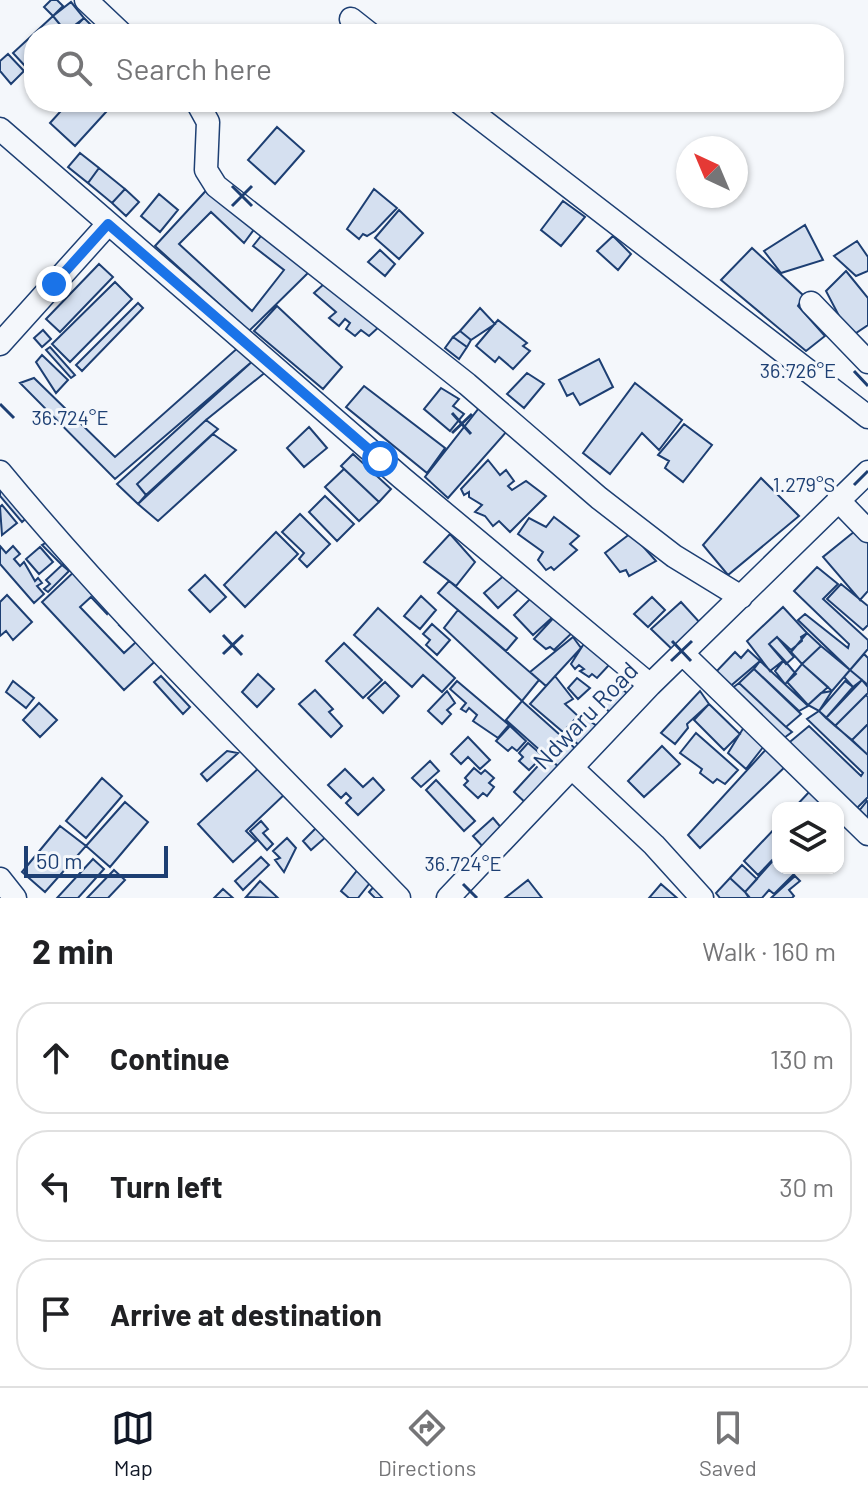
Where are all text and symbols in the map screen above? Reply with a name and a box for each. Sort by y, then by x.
search box [24,24,844,112]
icon: search [52,46,96,90]
text: Search here [116,50,272,86]
north arrow [676,136,748,208]
route end [36,266,72,302]
text: 36.726°E [760,358,836,382]
text: 36.724°E [31,405,109,429]
route start [362,441,398,477]
text: 1.279°S [773,472,835,496]
street label: Ndwaru Road [527,655,643,775]
map controls [772,802,844,874]
button: layers [772,802,844,874]
scale bar [24,842,168,878]
text: 50 m [36,847,82,873]
text: 36.724°E [424,851,502,875]
text: 2 min [32,930,114,971]
text: Walk · 160 m [702,935,836,966]
icon: ahead [34,1036,78,1080]
text: Continue [110,1040,230,1076]
text: 130 m [770,1043,834,1074]
icon: left [34,1164,78,1208]
text: Turn left [110,1168,223,1204]
text: 30 m [779,1171,834,1202]
icon: arrive [34,1292,78,1336]
text: Arrive at destination [110,1296,382,1332]
tab: Map [111,1406,155,1480]
tab: Directions [378,1406,476,1480]
tab: Saved [699,1406,757,1480]

